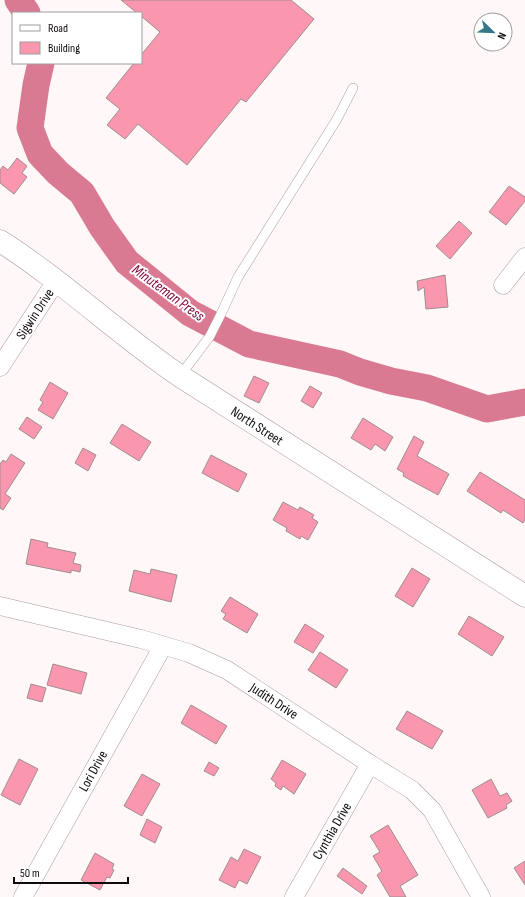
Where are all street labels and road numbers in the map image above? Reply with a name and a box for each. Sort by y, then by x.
street label: Sigwin Drive [12,285,58,343]
street label: North Street [228,403,286,449]
street label: Judith Drive [246,679,301,723]
street label: Lori Drive [75,748,111,794]
street label: Cynthia Drive [309,799,355,863]

